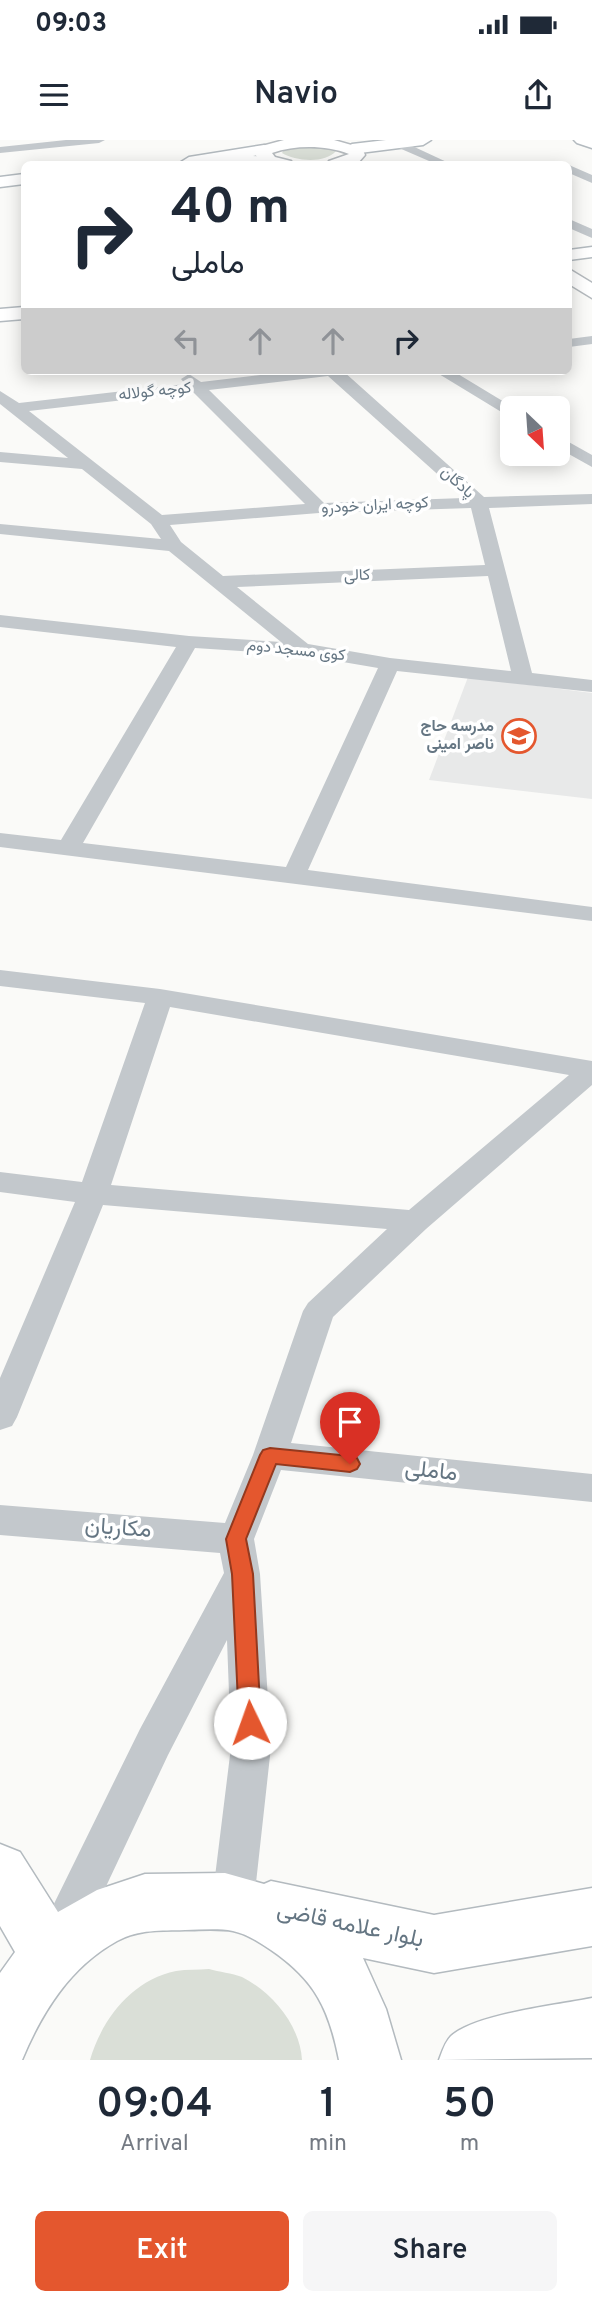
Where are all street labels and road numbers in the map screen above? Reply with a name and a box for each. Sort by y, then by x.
street label: کوچه گولاله [118,378,192,406]
street label: پادگان [436,463,478,503]
street label: کوچه ایران خودرو [321,493,429,519]
street label: کالی [344,566,370,586]
street label: کوی مسجد دوم [246,636,346,666]
street label: ماملی [403,1455,459,1489]
street label: مکاریان [84,1512,152,1546]
street label: بلوار علامه قاضی [274,1896,426,1956]

